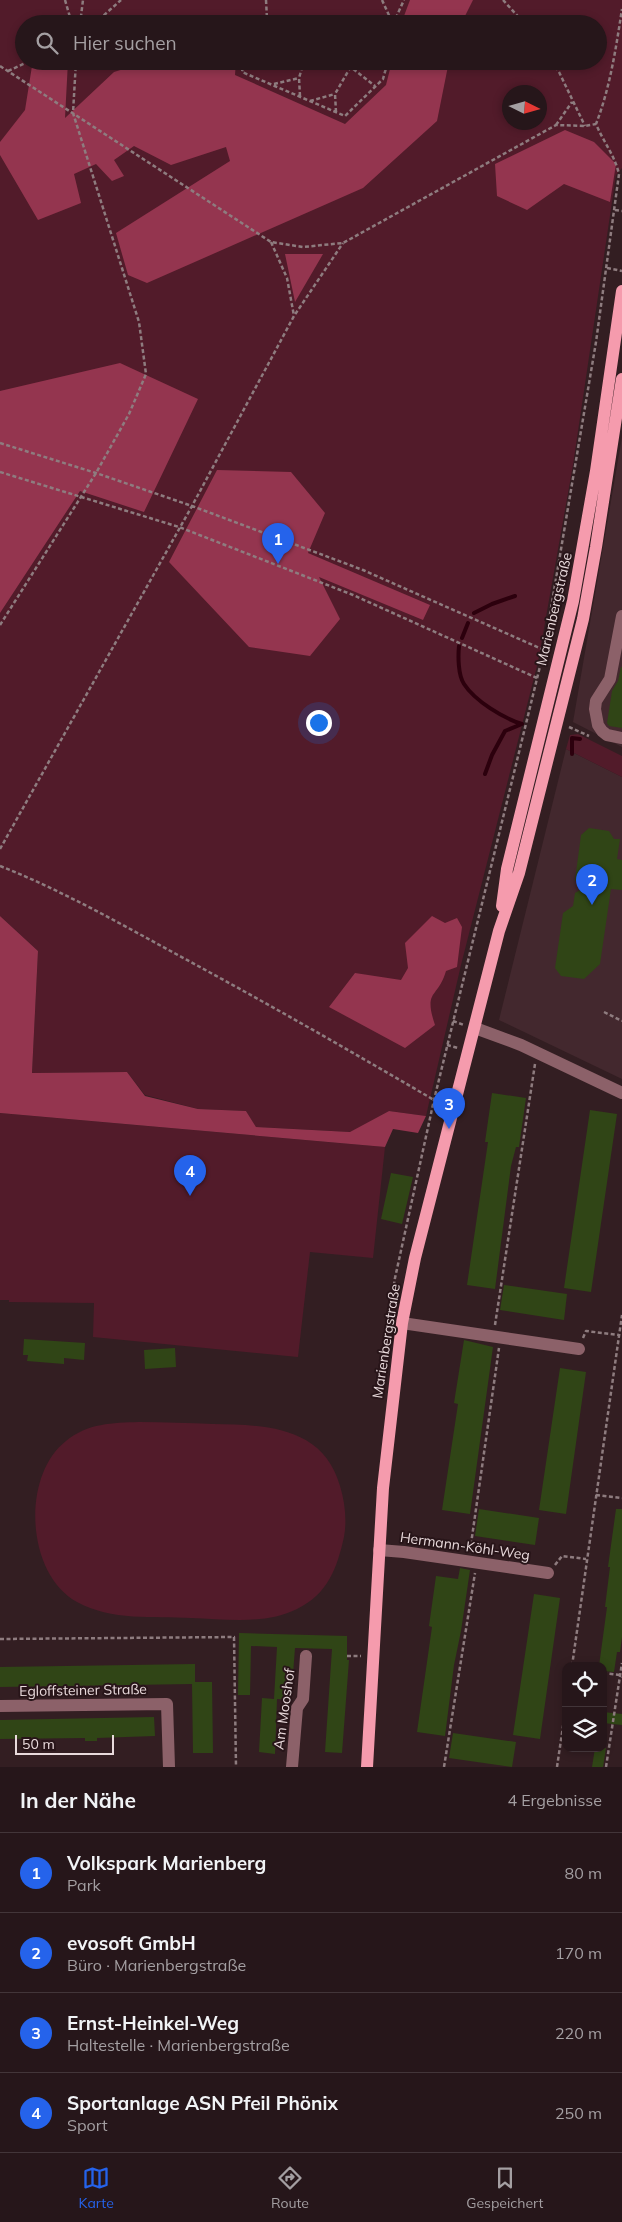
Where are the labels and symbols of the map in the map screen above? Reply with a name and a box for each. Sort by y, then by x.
north arrow [502,85,547,130]
pin: 1 [262,523,294,564]
street label: Marienbergstraße [532,551,576,667]
your location [306,710,332,736]
pin: 2 [576,864,608,905]
pin: 3 [433,1088,465,1129]
pin: 4 [174,1155,206,1196]
street label: Marienbergstraße [368,1282,404,1400]
street label: Hermann-Köhl-Weg [399,1528,531,1564]
street label: Am Mooshof [269,1667,299,1751]
street label: Egloffsteiner Straße [19,1680,147,1700]
scale bar [15,1732,114,1755]

